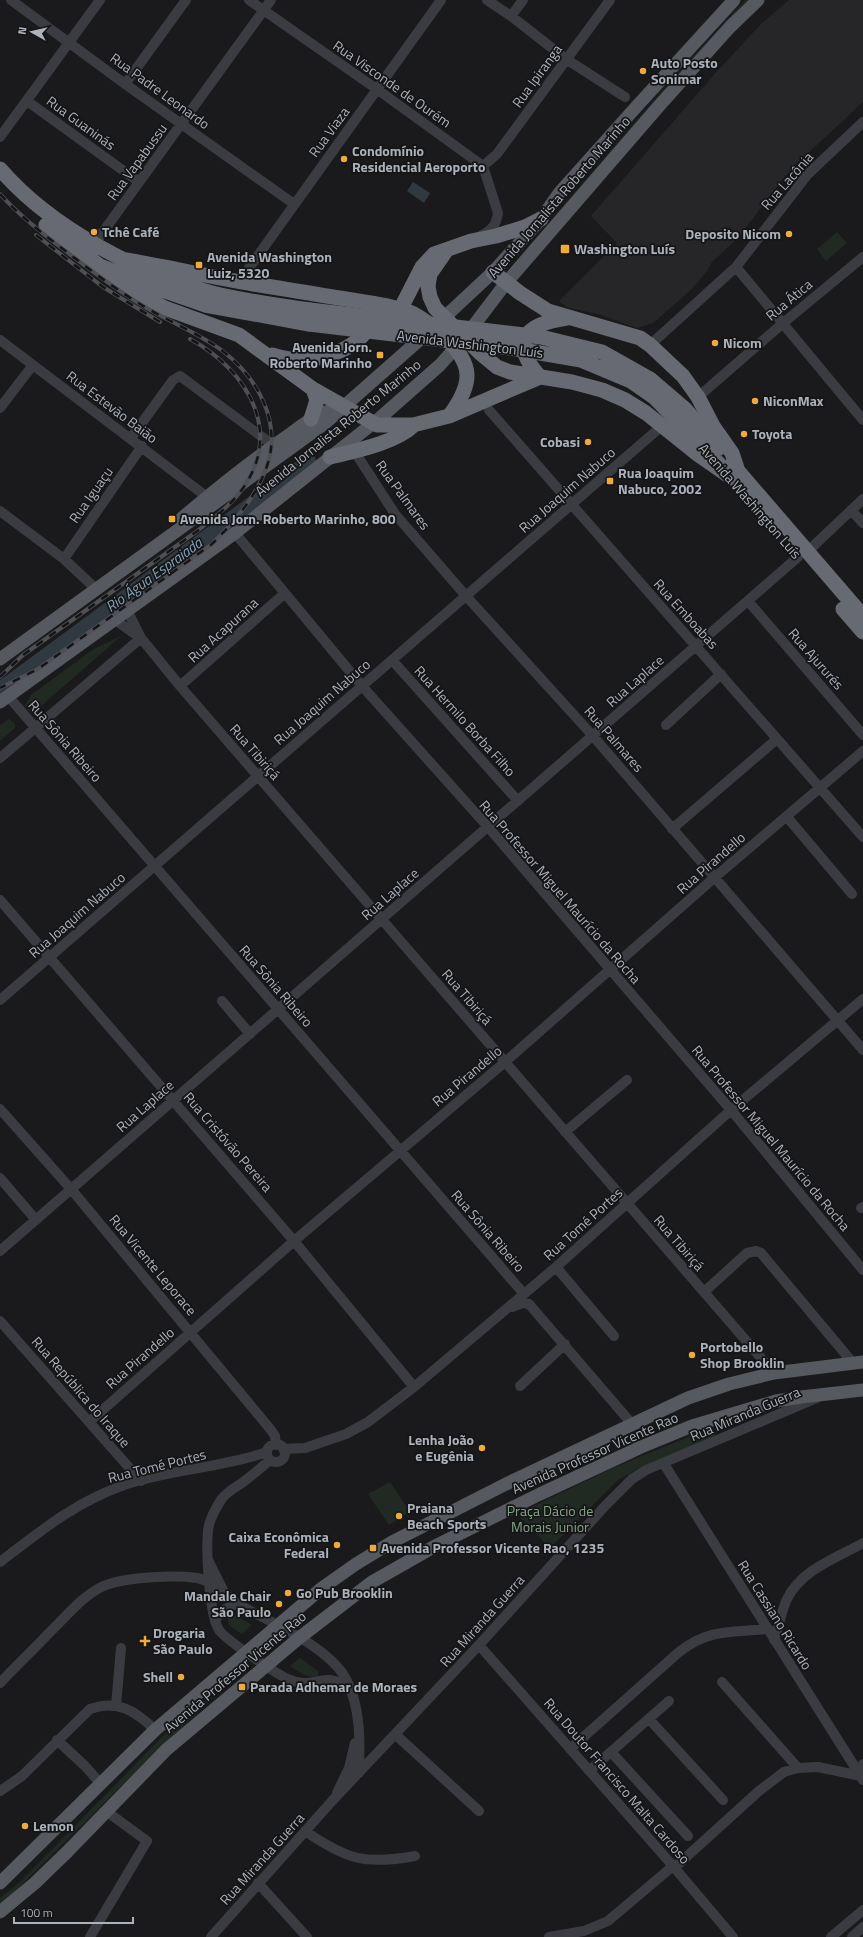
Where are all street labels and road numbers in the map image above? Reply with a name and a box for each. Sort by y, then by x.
street label: Rua Visconde de Ourém [329,35,456,132]
street label: Rua Ipiranga [506,40,567,112]
street label: Rua Padre Leonardo [106,47,214,134]
street label: Rua Guaninás [42,90,120,155]
street label: Rua Viaza [303,102,354,161]
street label: Avenida Jornalista Roberto Marinho [482,111,635,282]
street label: Rua Vapabussu [101,119,172,205]
street label: Rua Lacônia [755,147,818,214]
street label: Rua Ática [761,274,817,325]
street label: Avenida Washington Luís [396,324,545,363]
street label: Avenida Jornalista Roberto Marinho [250,354,425,501]
street label: Rua Estevão Baião [62,365,162,448]
street label: Avenida Washington Luís [694,438,807,563]
street label: Rua Joaquim Nabuco [514,442,620,538]
street label: Rua Palmares [371,456,436,534]
street label: Rua Iguaçu [63,462,118,527]
street label: Rua Emboabas [649,574,724,653]
street label: Rua Acapurana [183,592,263,667]
street label: Rua Ajururés [784,623,849,694]
street label: Rua Laplace [601,650,668,712]
street label: Rua Joaquim Nabuco [269,654,375,750]
street label: Rua Hermilo Borba Filho [410,661,521,781]
street label: Rua Sônia Ribeiro [24,695,107,786]
street label: Rua Palmares [580,701,649,776]
street label: Rua Tibiriçá [225,719,286,784]
street label: Rua Professor Miguel Maurício da Rocha [475,795,646,988]
street label: Rua Pirandello [672,827,750,898]
street label: Rua Laplace [356,863,423,925]
street label: Rua Joaquim Nabuco [24,867,130,963]
street label: Rua Sônia Ribeiro [235,940,318,1031]
street label: Rua Tibiriçá [437,964,498,1029]
street label: Rua Pirandello [427,1040,506,1111]
street label: Rua Professor Miguel Maurício da Rocha [687,1040,856,1235]
street label: Rua Laplace [111,1075,178,1137]
street label: Rua Cristóvão Pereira [179,1087,278,1196]
street label: Rua Tomé Portes [538,1182,627,1265]
street label: Rua Sônia Ribeiro [447,1185,530,1276]
street label: Rua Vicente Leporace [105,1210,202,1320]
street label: Rua Tibiriçá [649,1210,710,1275]
street label: Rua Pirandello [101,1322,179,1393]
street label: Rua República do Iraque [27,1331,136,1452]
street label: Rua Miranda Guerra [687,1381,803,1446]
street label: Avenida Professor Vicente Rao [508,1406,681,1499]
street label: Rua Tomé Portes [106,1443,208,1488]
street label: Rua Cassiano Ricardo [733,1556,818,1674]
street label: Rua Miranda Guerra [434,1570,529,1671]
street label: Avenida Professor Vicente Rao [159,1606,310,1738]
street label: Rua Doutor Francisco Malta Cardoso [539,1693,695,1868]
street label: Rua Miranda Guerra [214,1808,309,1909]

